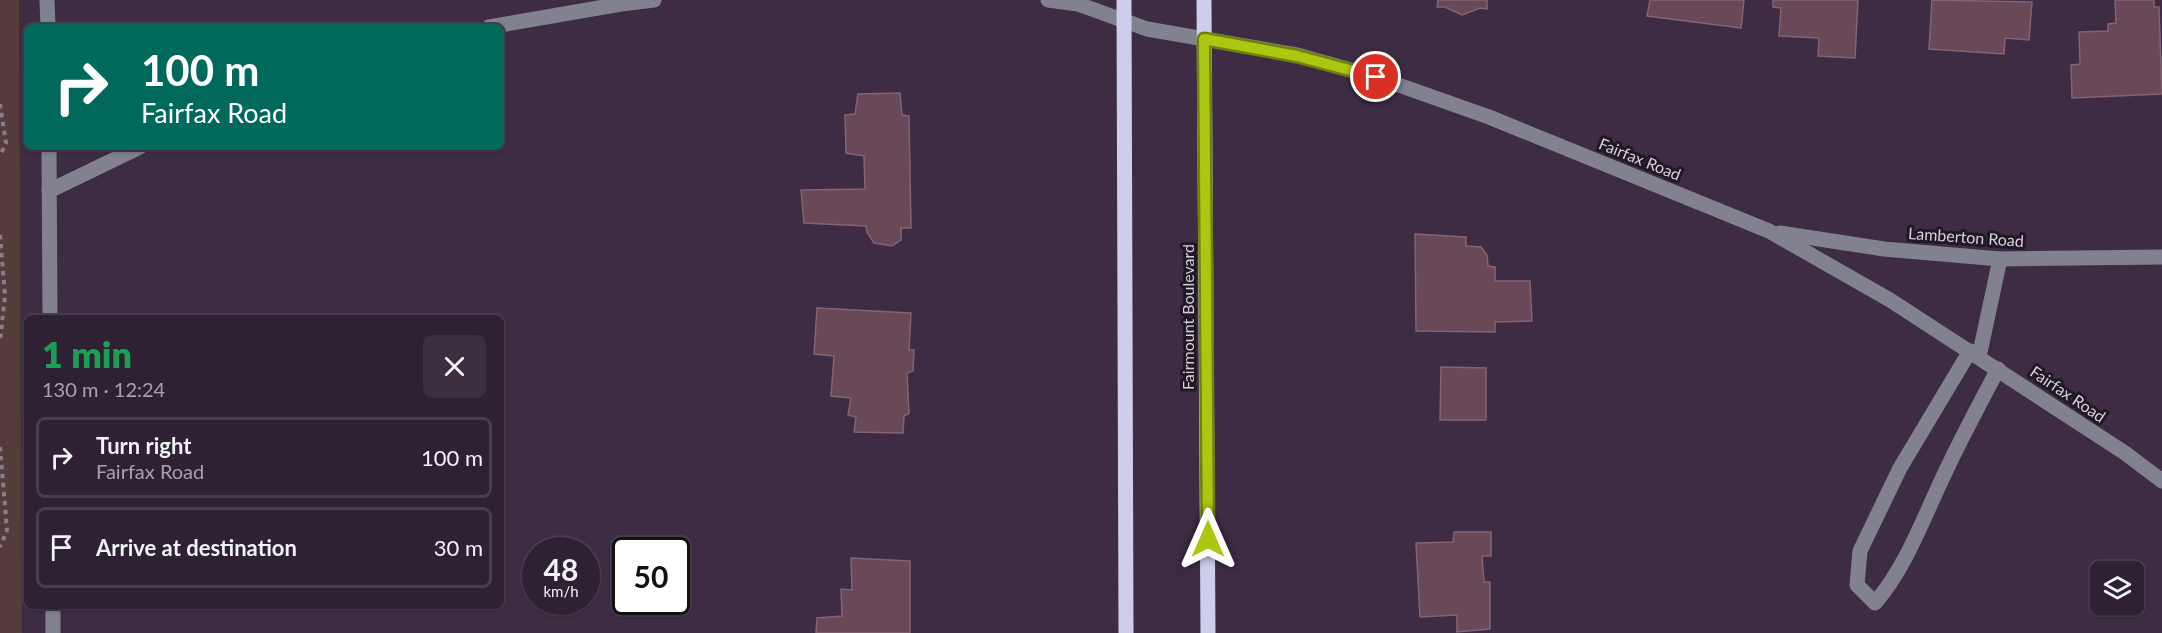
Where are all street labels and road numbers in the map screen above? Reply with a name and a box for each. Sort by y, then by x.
street label: Fairfax Road [1596,134,1684,184]
street label: Lamberton Road [1908,223,2024,250]
street label: Fairmount Boulevard [1178,244,1197,390]
street label: Fairfax Road [2027,361,2109,426]

